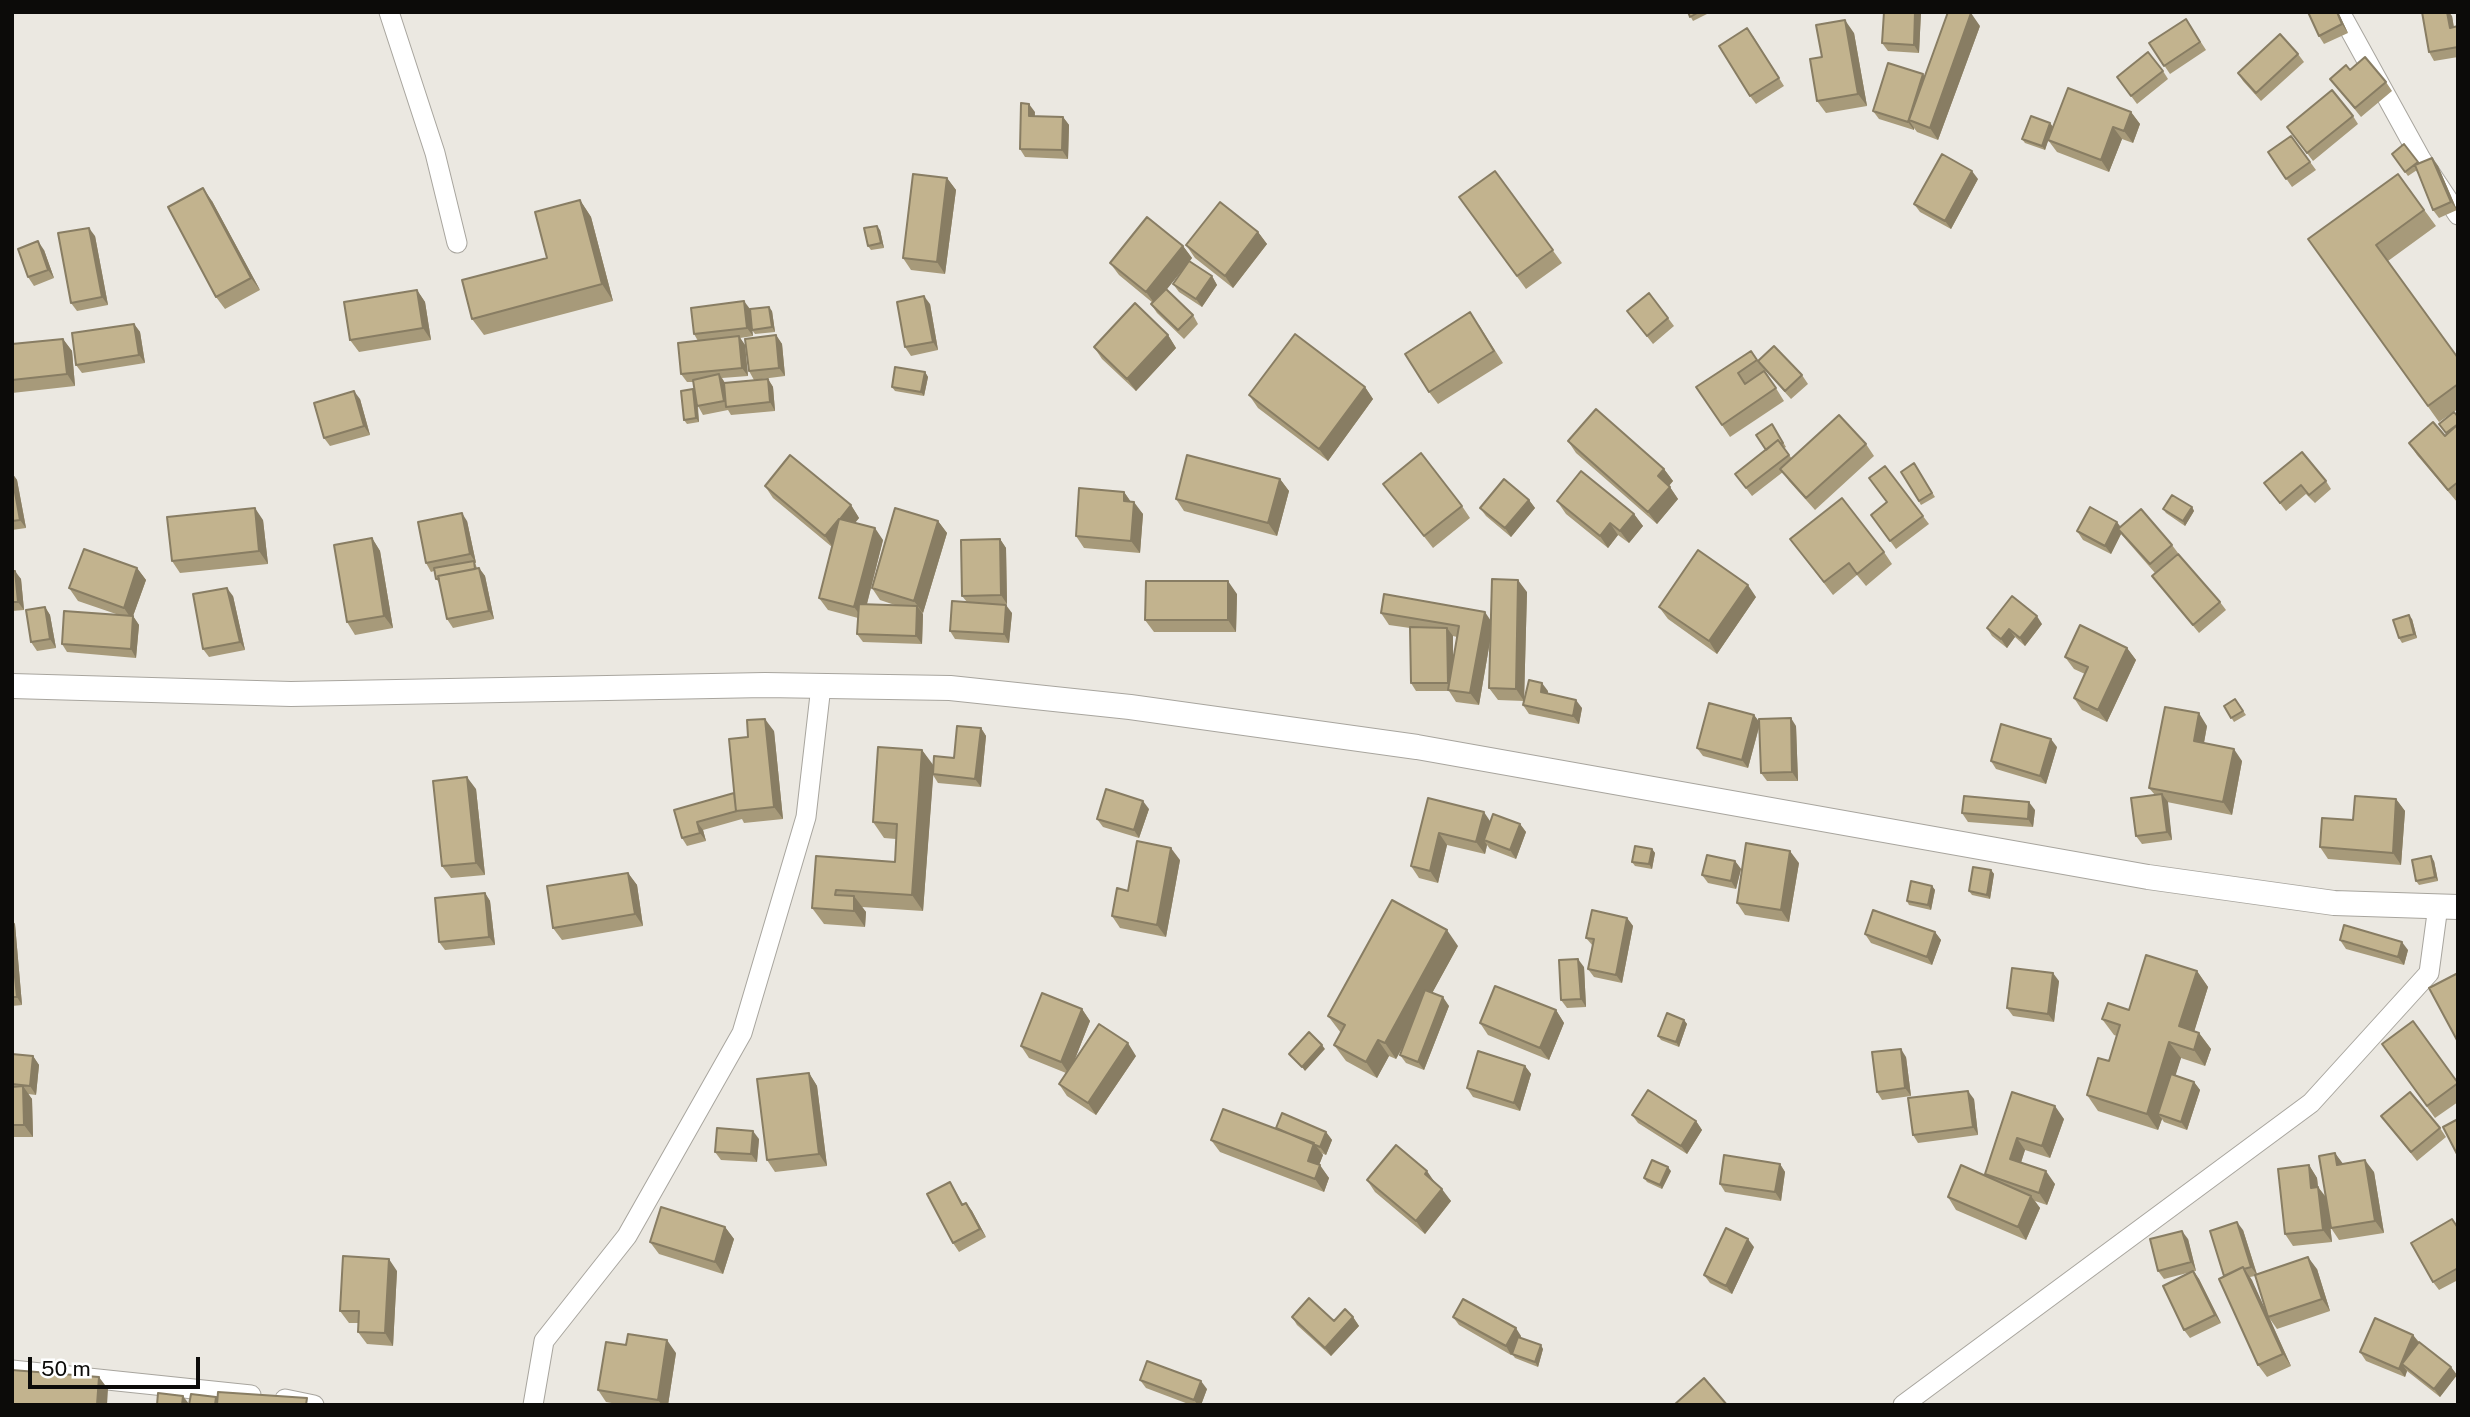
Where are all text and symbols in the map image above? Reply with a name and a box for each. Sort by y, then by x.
scale bar [32,1344,203,1388]
text: 50 m [41,1356,91,1381]

